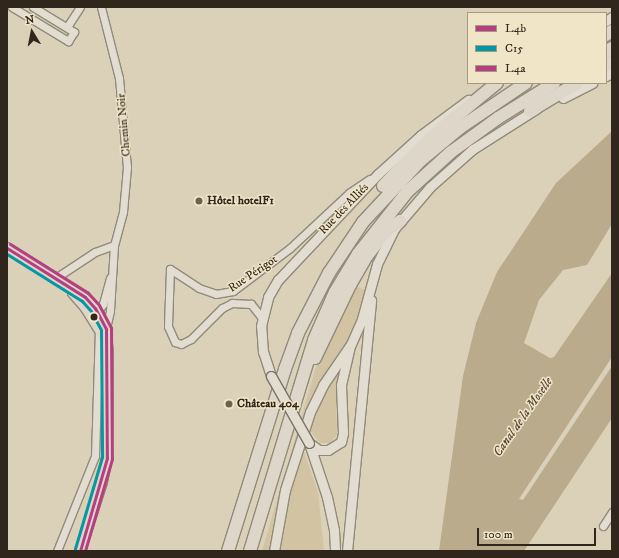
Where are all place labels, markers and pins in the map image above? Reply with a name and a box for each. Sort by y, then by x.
place label: Hôtel hotelF1 [207,194,274,208]
marker: Hôtel hotelF1 [194,196,204,206]
unlabelled marker [89,312,99,322]
place label: Château 404 [237,397,299,411]
marker: Château 404 [224,399,234,409]

